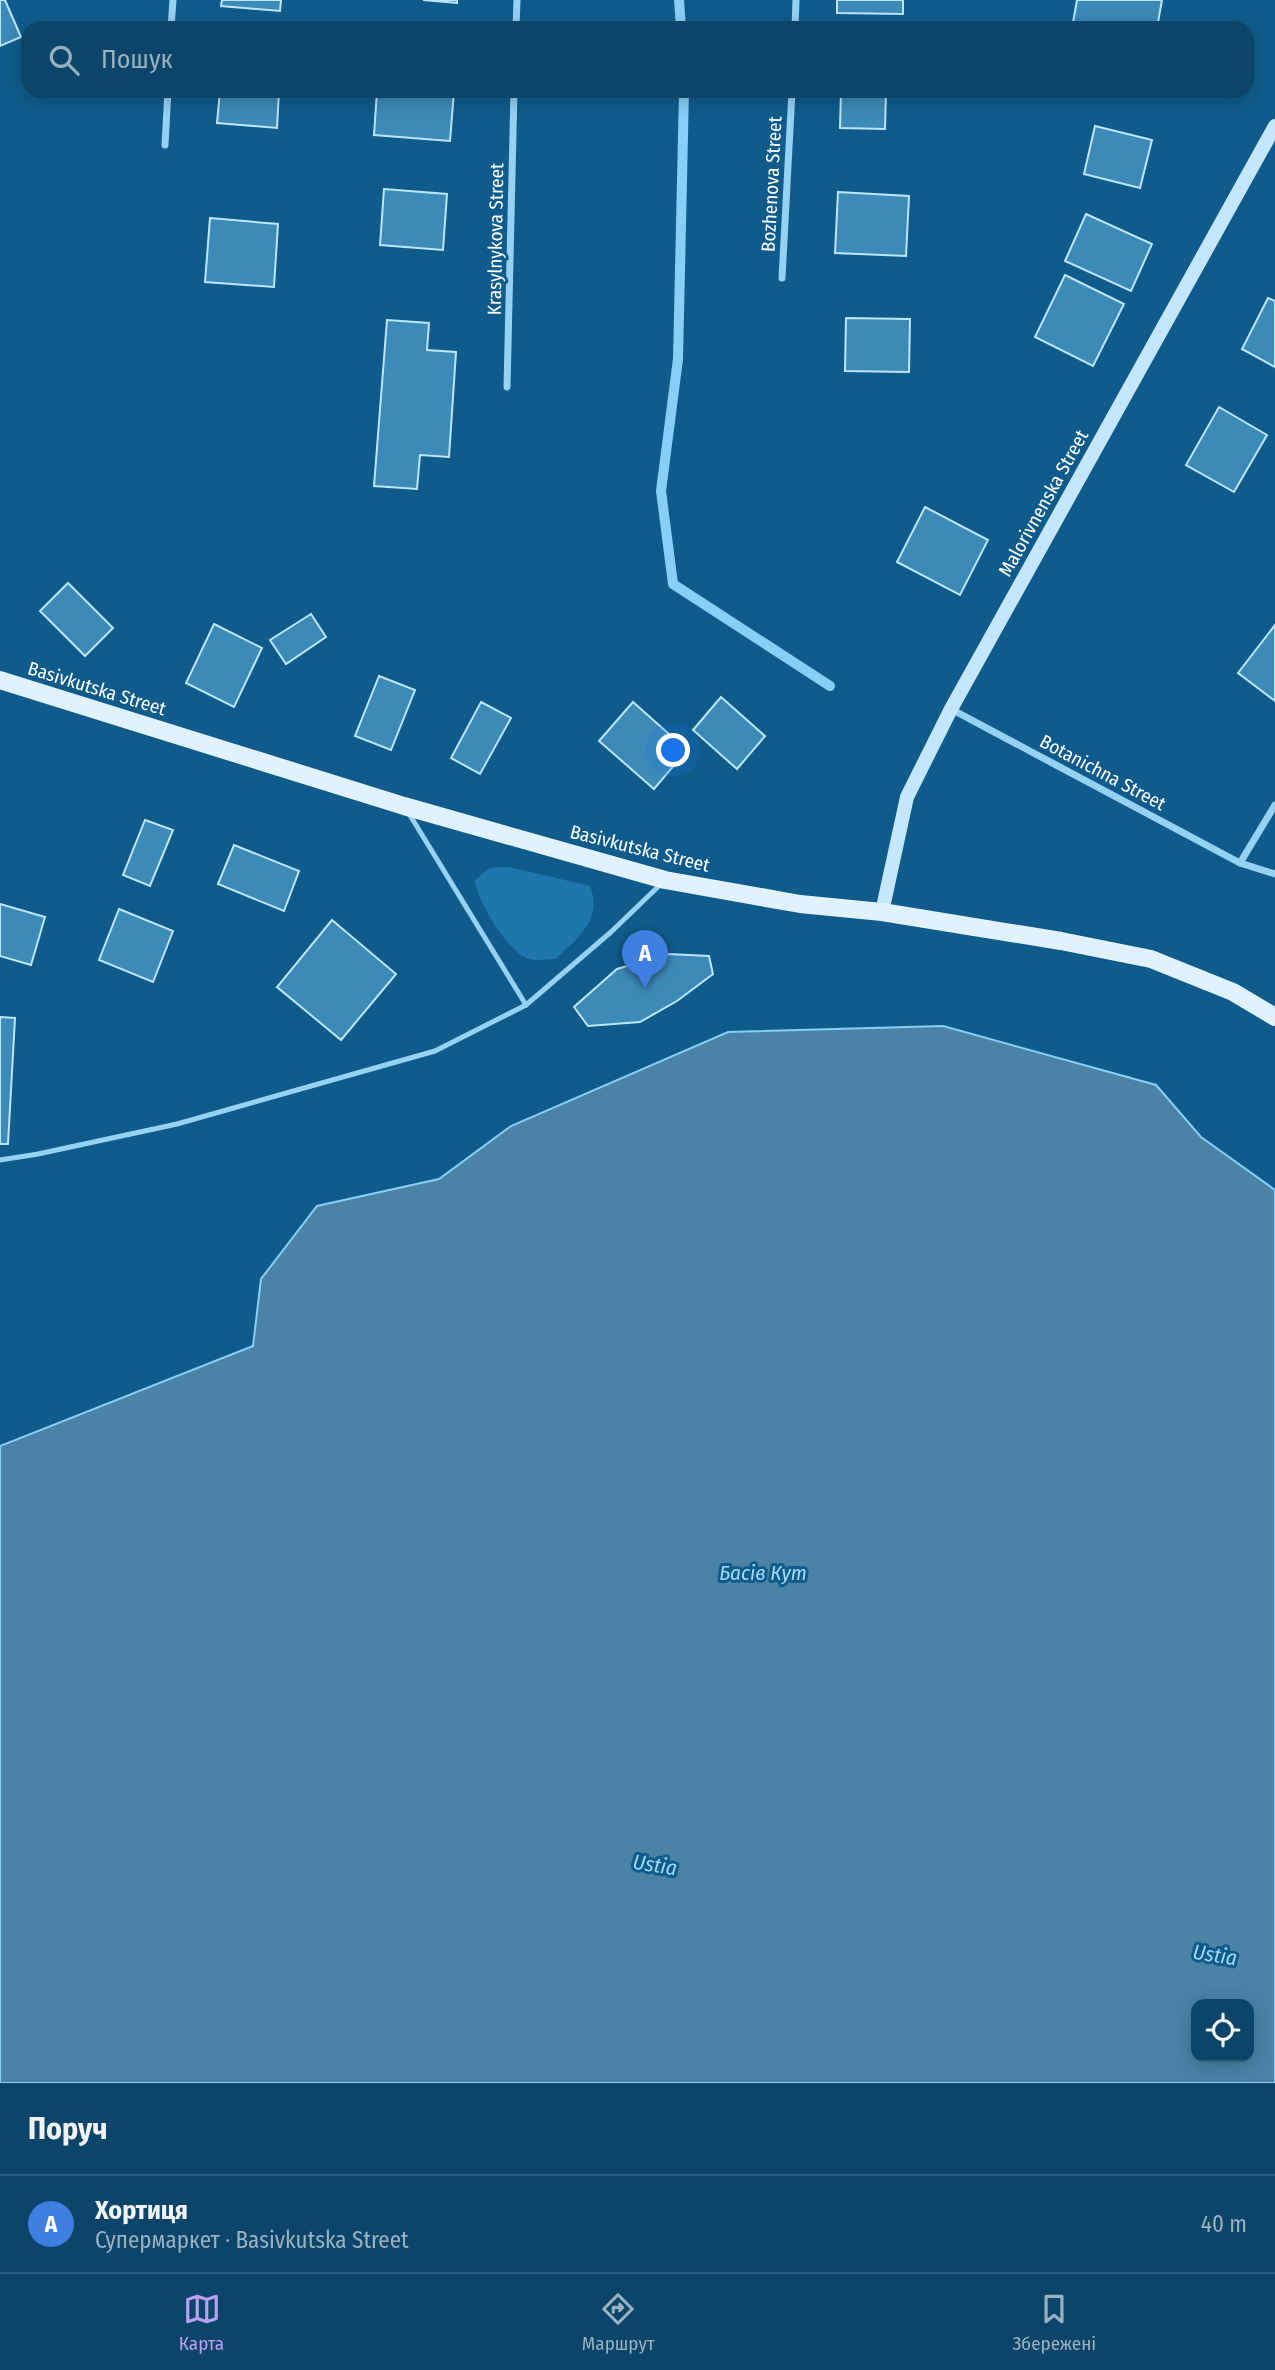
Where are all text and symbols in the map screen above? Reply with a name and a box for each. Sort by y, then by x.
search box [21,21,1254,98]
icon: search [45,41,83,79]
text: Пошук [101,44,173,75]
street label: Bozhenova Street [756,115,787,252]
street label: Krasylnykova Street [483,162,508,315]
street label: Malorivnenska Street [994,425,1094,581]
street label: Basivkutska Street [25,657,169,721]
street label: Botanichna Street [1036,730,1170,816]
your location [656,733,690,767]
street label: Basivkutska Street [568,820,713,877]
pin: A [622,930,668,988]
water label: Басів Кут [719,1560,807,1586]
water label: Ustia [631,1849,679,1881]
water label: Ustia [1191,1939,1239,1971]
map controls [1191,1999,1254,2062]
button: locate [1191,1999,1254,2062]
text: Поруч [28,2111,107,2147]
text: Хортиця [95,2195,188,2226]
text: A [45,2210,57,2238]
text: 40 m [1201,2210,1247,2238]
text: Супермаркет · Basivkutska Street [95,2226,409,2254]
tab: Карта [179,2290,224,2355]
tab: Маршрут [582,2290,655,2355]
tab: Збережені [1012,2290,1096,2355]

